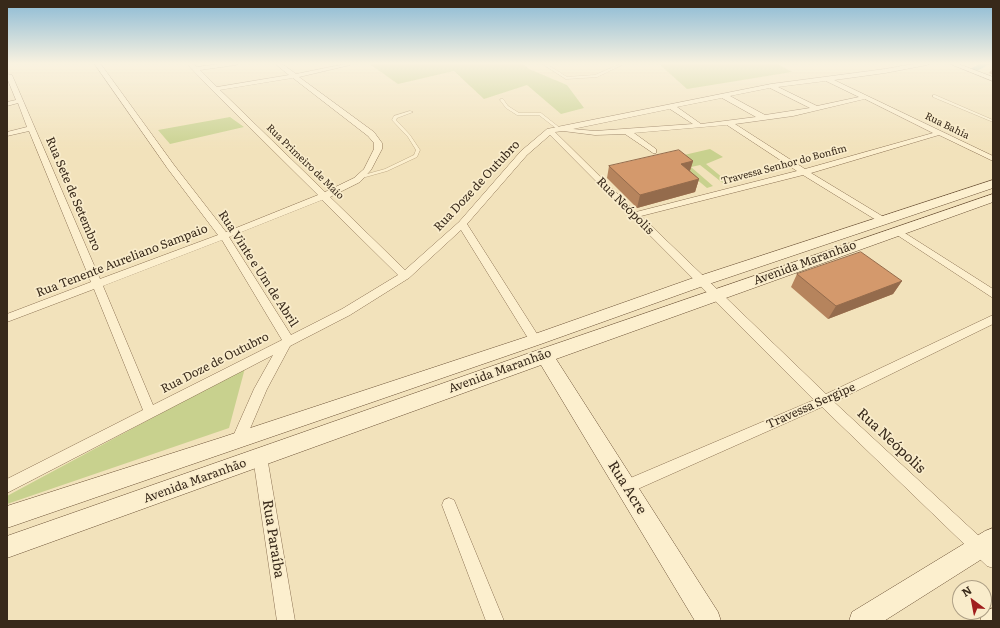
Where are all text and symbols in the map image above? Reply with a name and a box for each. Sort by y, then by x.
street label: Rua Bahia [923,110,971,142]
street label: Rua Primeiro de Maio [264,122,346,202]
street label: Rua Sete de Setembro [42,135,104,253]
street label: Rua Doze de Outubro [431,137,523,235]
street label: Travessa Senhor do Bonfim [720,142,848,188]
street label: Rua Neópolis [593,174,657,238]
street label: Rua Vinte e Um de Abril [215,208,301,330]
street label: Rua Tenente Aureliano Sampaio [34,222,210,300]
street label: Avenida Maranhão [752,238,858,288]
street label: Rua Doze de Outubro [159,329,271,397]
street label: Avenida Maranhão [447,346,553,396]
street label: Travessa Sergipe [764,380,858,432]
street label: Rua Neópolis [853,405,929,477]
street label: Avenida Maranhão [142,456,248,506]
street label: Rua Acre [604,458,650,518]
street label: Rua Paraíba [259,499,287,579]
north arrow [952,580,992,620]
text: N [958,581,974,600]

